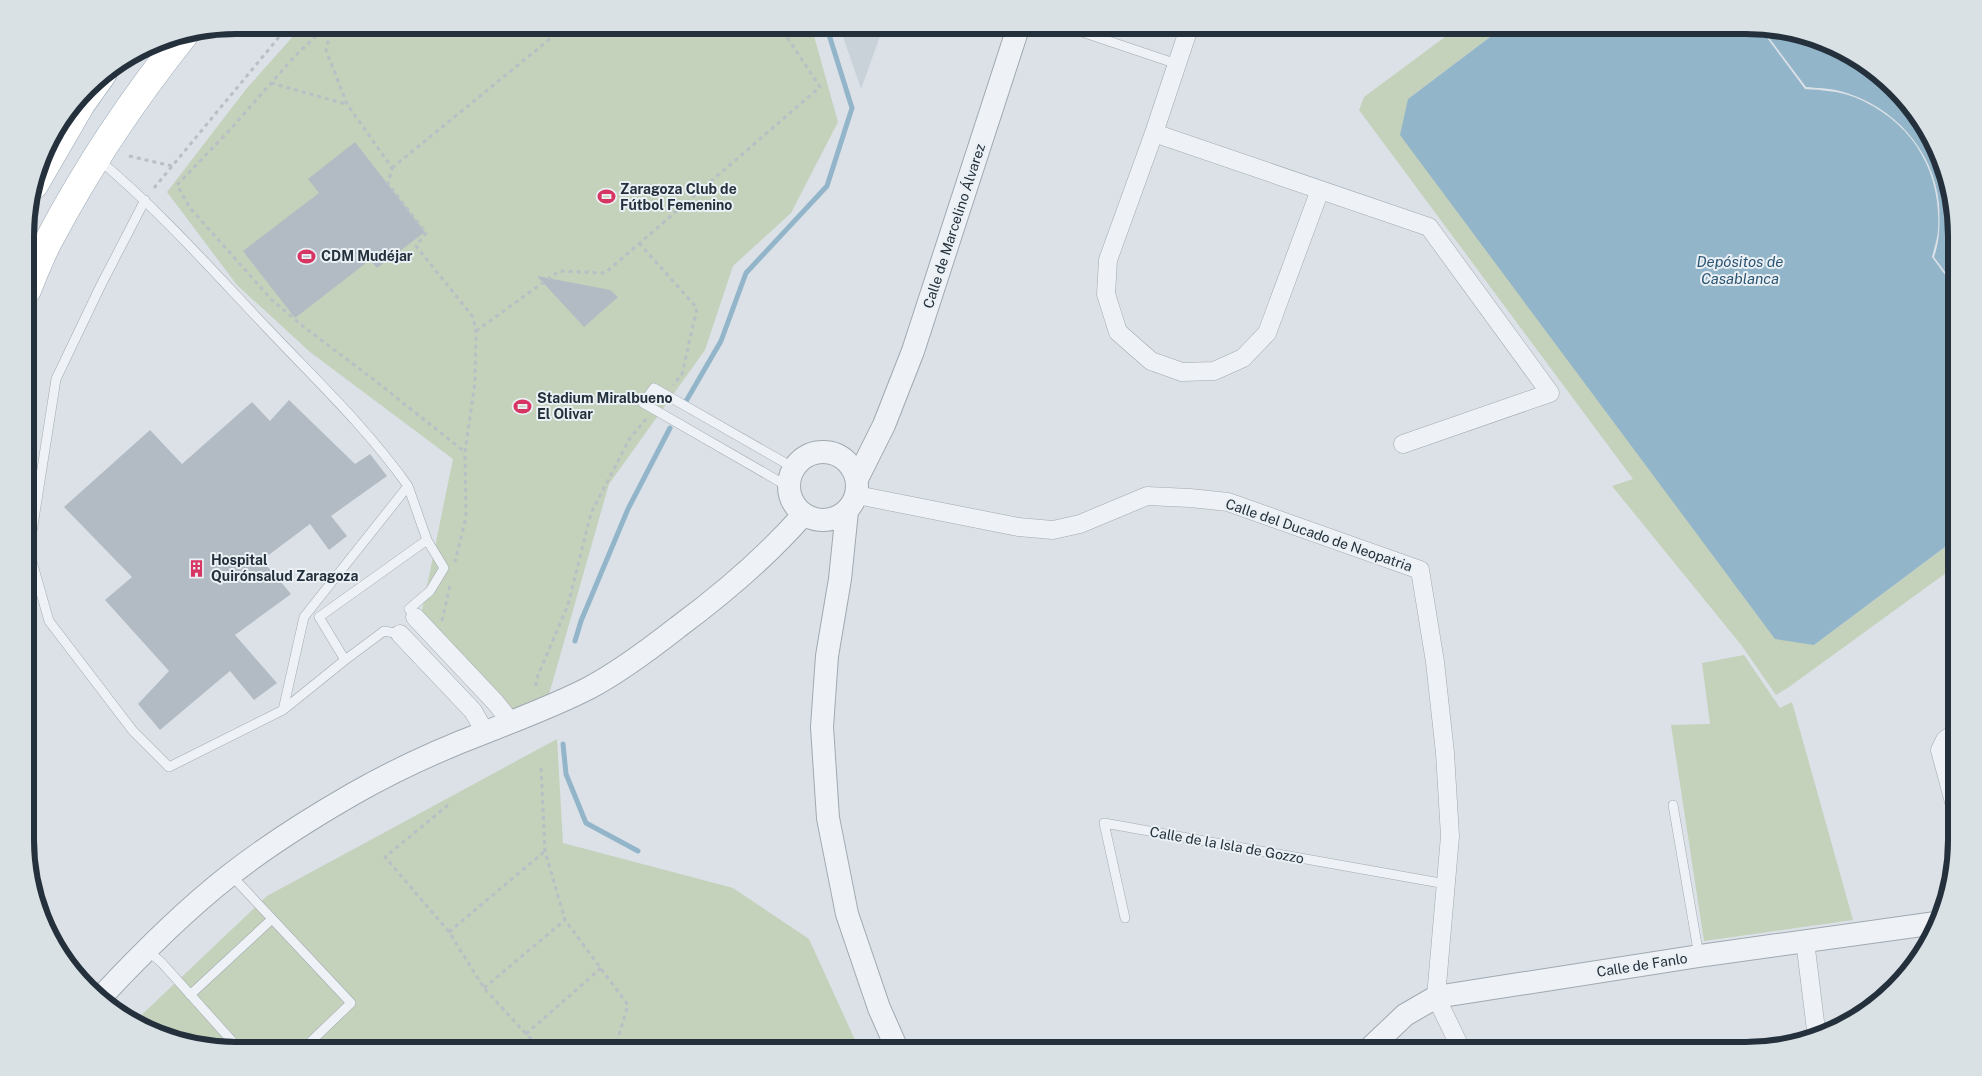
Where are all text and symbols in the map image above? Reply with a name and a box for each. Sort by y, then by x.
street label: Calle de Marcelino Álvarez [919,141,988,310]
place label: Zaragoza Club de Fútbol Femenino [620,181,737,213]
sports icon: Zaragoza Club de Fútbol Femenino [596,187,616,207]
sports icon: CDM Mudéjar [297,246,317,266]
place label: CDM Mudéjar [321,248,413,264]
water label: Depósitos de Casablanca [1696,253,1784,287]
place label: Stadium Miralbueno El Olivar [537,390,673,422]
sports icon: Stadium Miralbueno El Olivar [513,396,533,416]
street label: Calle del Ducado de Neopatria [1224,495,1414,575]
place label: Hospital Quirónsalud Zaragoza [211,552,358,584]
building icon: Hospital Quirónsalud Zaragoza [187,558,207,578]
street label: Calle de la Isla de Gozzo [1149,824,1305,866]
street label: Calle de Fanlo [1595,950,1689,980]

